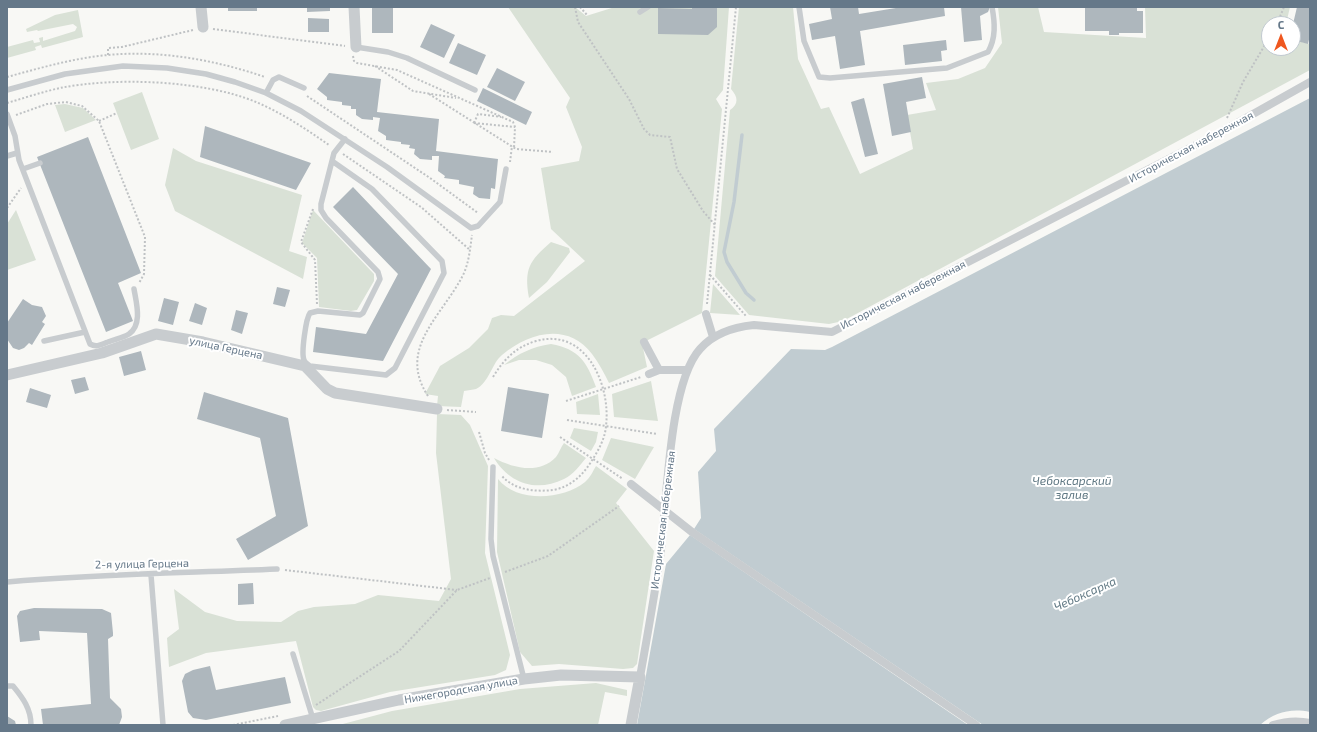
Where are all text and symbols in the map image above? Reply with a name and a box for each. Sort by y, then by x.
north arrow [1261,16,1301,56]
text: С [1278,18,1284,31]
street label: Историческая набережная [1126,108,1256,186]
street label: Историческая набережная [838,258,968,332]
street label: улица Герцена [188,334,264,362]
street label: Историческая набережная [648,450,678,590]
water label: Чебоксарский залив [1032,474,1112,502]
street label: 2-я улица Герцена [95,557,189,571]
water label: Чебоксарка [1052,574,1118,614]
street label: Нижегородская улица [403,674,519,706]

